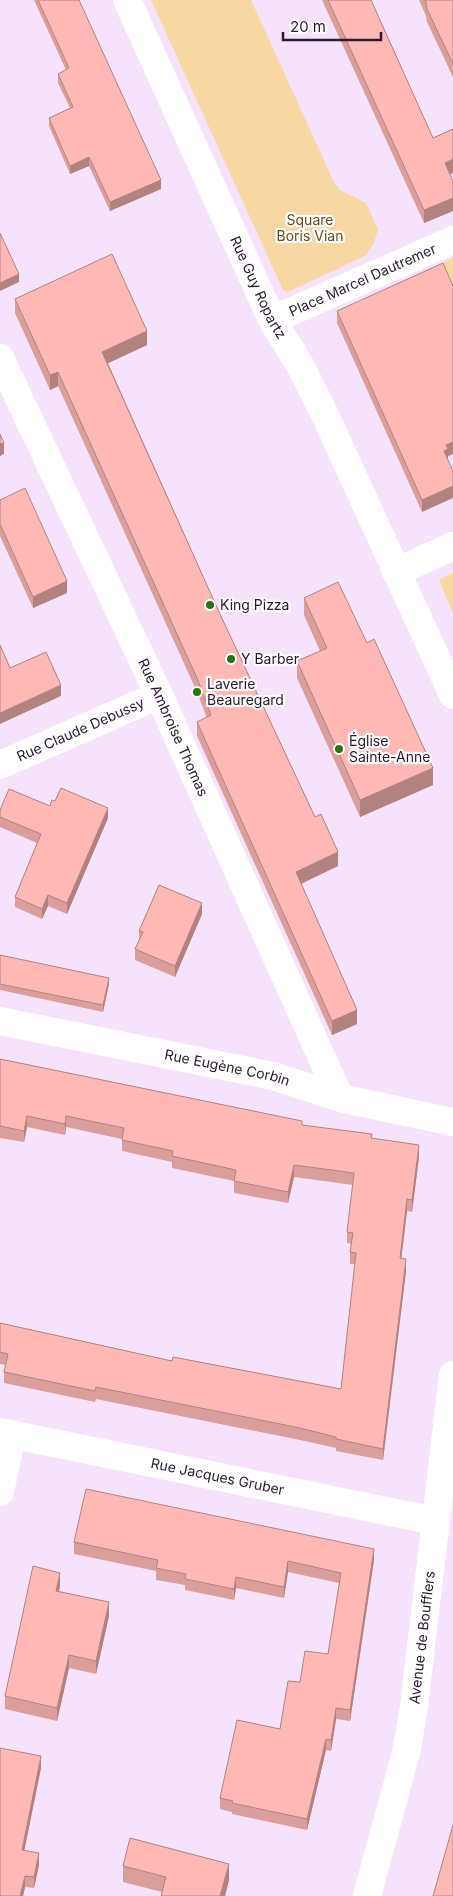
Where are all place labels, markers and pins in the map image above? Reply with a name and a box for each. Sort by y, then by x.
place label: King Pizza [220,596,289,613]
marker: King Pizza [204,599,216,611]
place label: Y Barber [241,650,299,667]
marker: Y Barber [225,653,237,665]
place label: Laverie Beauregard [207,675,284,708]
marker: Laverie Beauregard [191,686,203,698]
place label: Église Sainte-Anne [349,732,430,765]
marker: Église Sainte-Anne [333,743,345,755]

